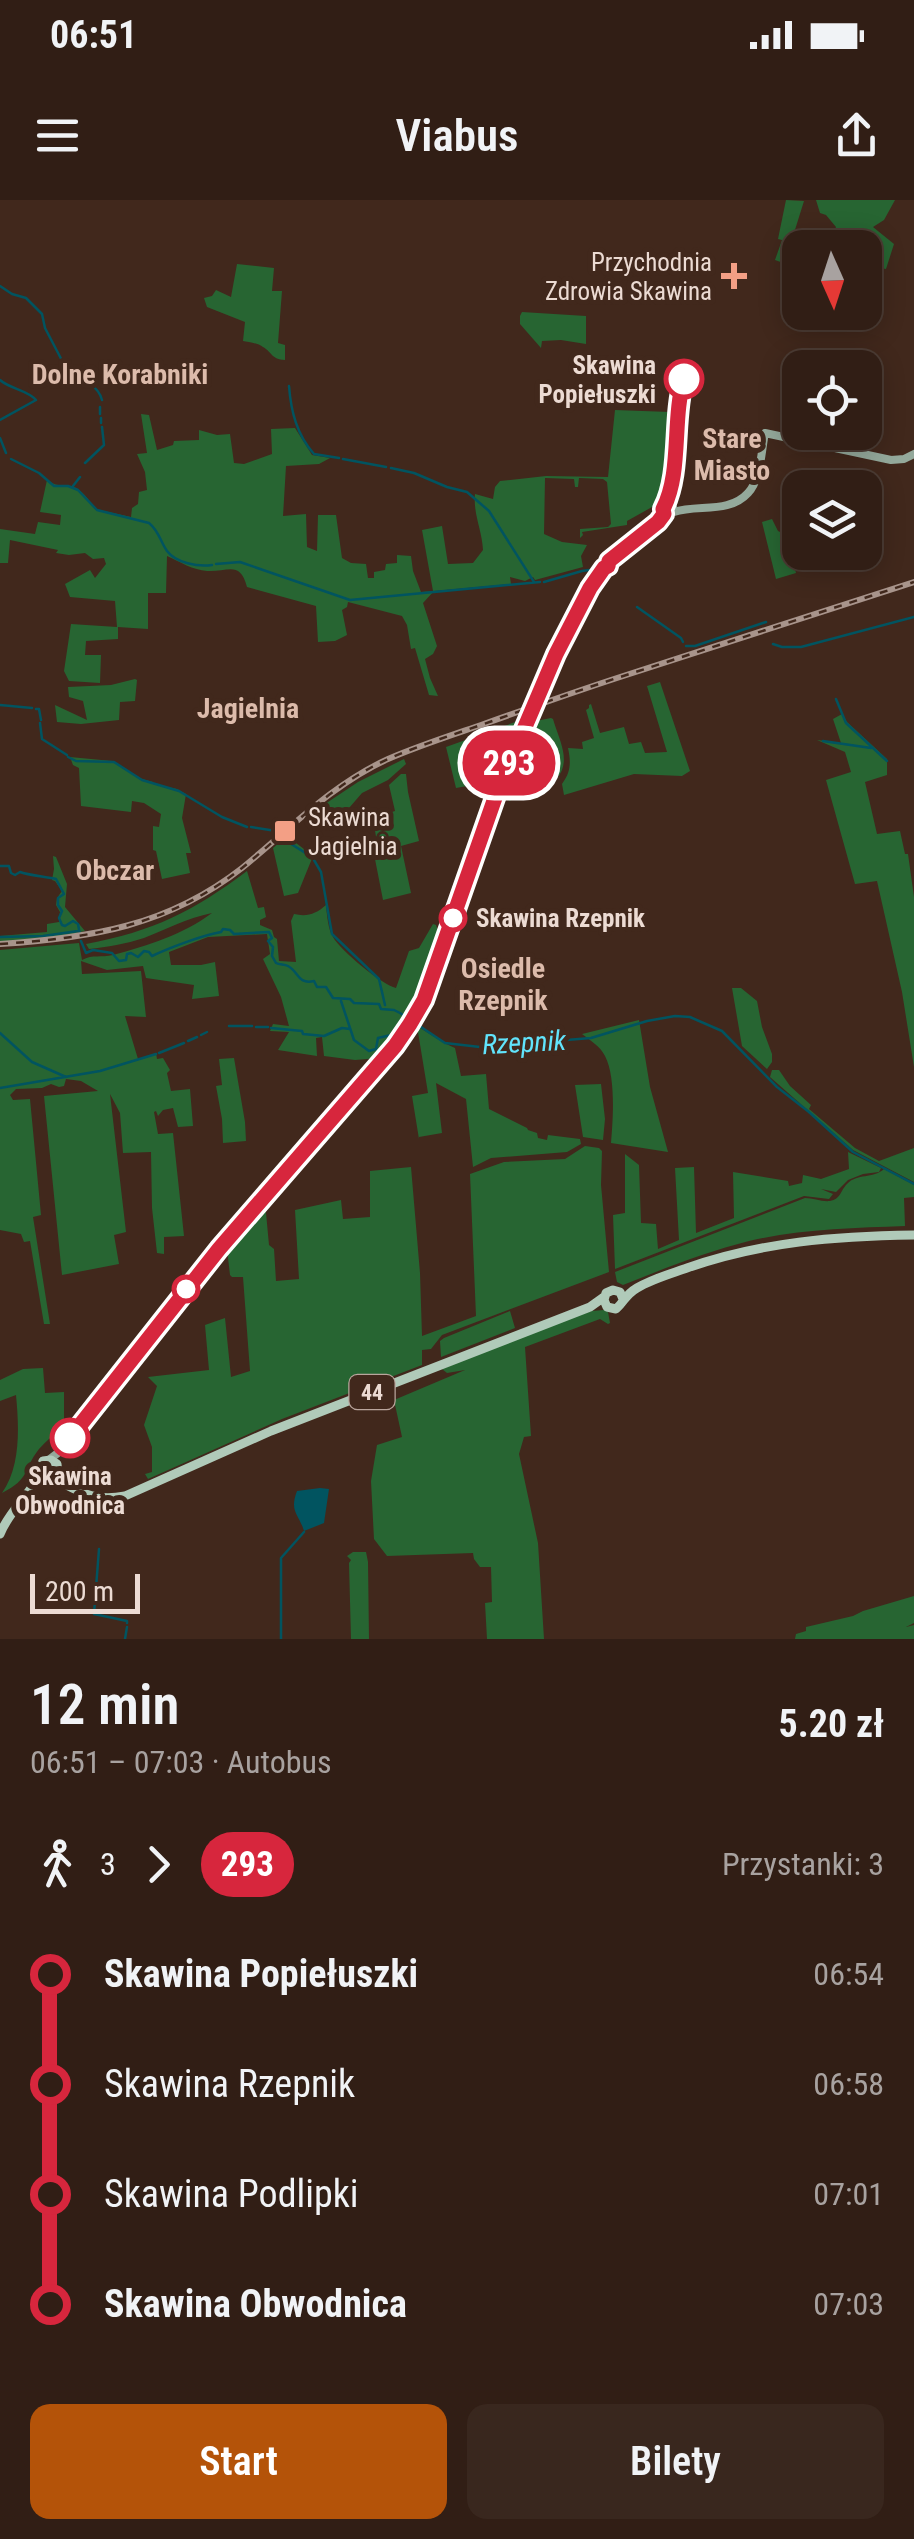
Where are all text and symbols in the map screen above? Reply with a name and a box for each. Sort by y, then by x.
text: 06:51 [50,13,137,57]
icon: menu [30,108,85,163]
icon: share [829,108,884,163]
text: Viabus [396,109,518,162]
north arrow [782,230,882,330]
map controls [782,230,882,570]
place label: Przychodnia Zdrowia Skawina [545,248,712,306]
marker: Przychodnia Zdrowia Skawina [721,263,747,289]
button: locate [782,350,882,450]
place label: Skawina Popiełuszki [539,351,656,409]
district label: Dolne Korabniki [32,358,208,391]
marker: Skawina Popiełuszki [665,360,703,398]
district label: Stare Miasto [694,422,770,487]
button: layers [782,470,882,570]
district label: Jagielnia [197,692,299,725]
line badge: 293 [452,730,566,796]
text: 293 [482,743,536,784]
place label: Skawina Jagielnia [308,803,397,861]
marker: Skawina Jagielnia [272,818,298,844]
district label: Obczar [76,854,154,887]
place label: Skawina Rzepnik [476,904,645,933]
marker: Skawina Rzepnik [440,905,466,931]
district label: Osiedle Rzepnik [458,952,548,1017]
water label: Rzepnik [481,1024,568,1061]
unlabelled marker [173,1276,199,1302]
road number: 44 [350,1375,394,1409]
marker: Skawina Obwodnica [51,1419,89,1457]
place label: Skawina Obwodnica [15,1462,125,1520]
scale bar [30,1569,140,1614]
text: 200 m [45,1575,114,1608]
text: 12 min [30,1673,179,1737]
text: 5.20 zł [779,1702,884,1746]
text: 06:51 – 07:03 · Autobus [30,1743,332,1781]
icon: walk [30,1837,85,1892]
icon: forward [131,1837,186,1892]
text: 293 [221,1844,274,1885]
text: 3 [100,1845,116,1883]
text: Przystanki: 3 [722,1845,884,1883]
text: Skawina Popiełuszki [104,1952,418,1996]
text: 06:54 [813,1955,884,1993]
text: Skawina Rzepnik [104,2062,355,2106]
text: 06:58 [813,2065,884,2103]
text: Skawina Podlipki [104,2172,359,2216]
text: 07:01 [813,2175,884,2213]
text: Skawina Obwodnica [104,2282,407,2326]
text: 07:03 [813,2285,884,2323]
button: Start [30,2404,447,2519]
button: Bilety [467,2404,884,2519]

